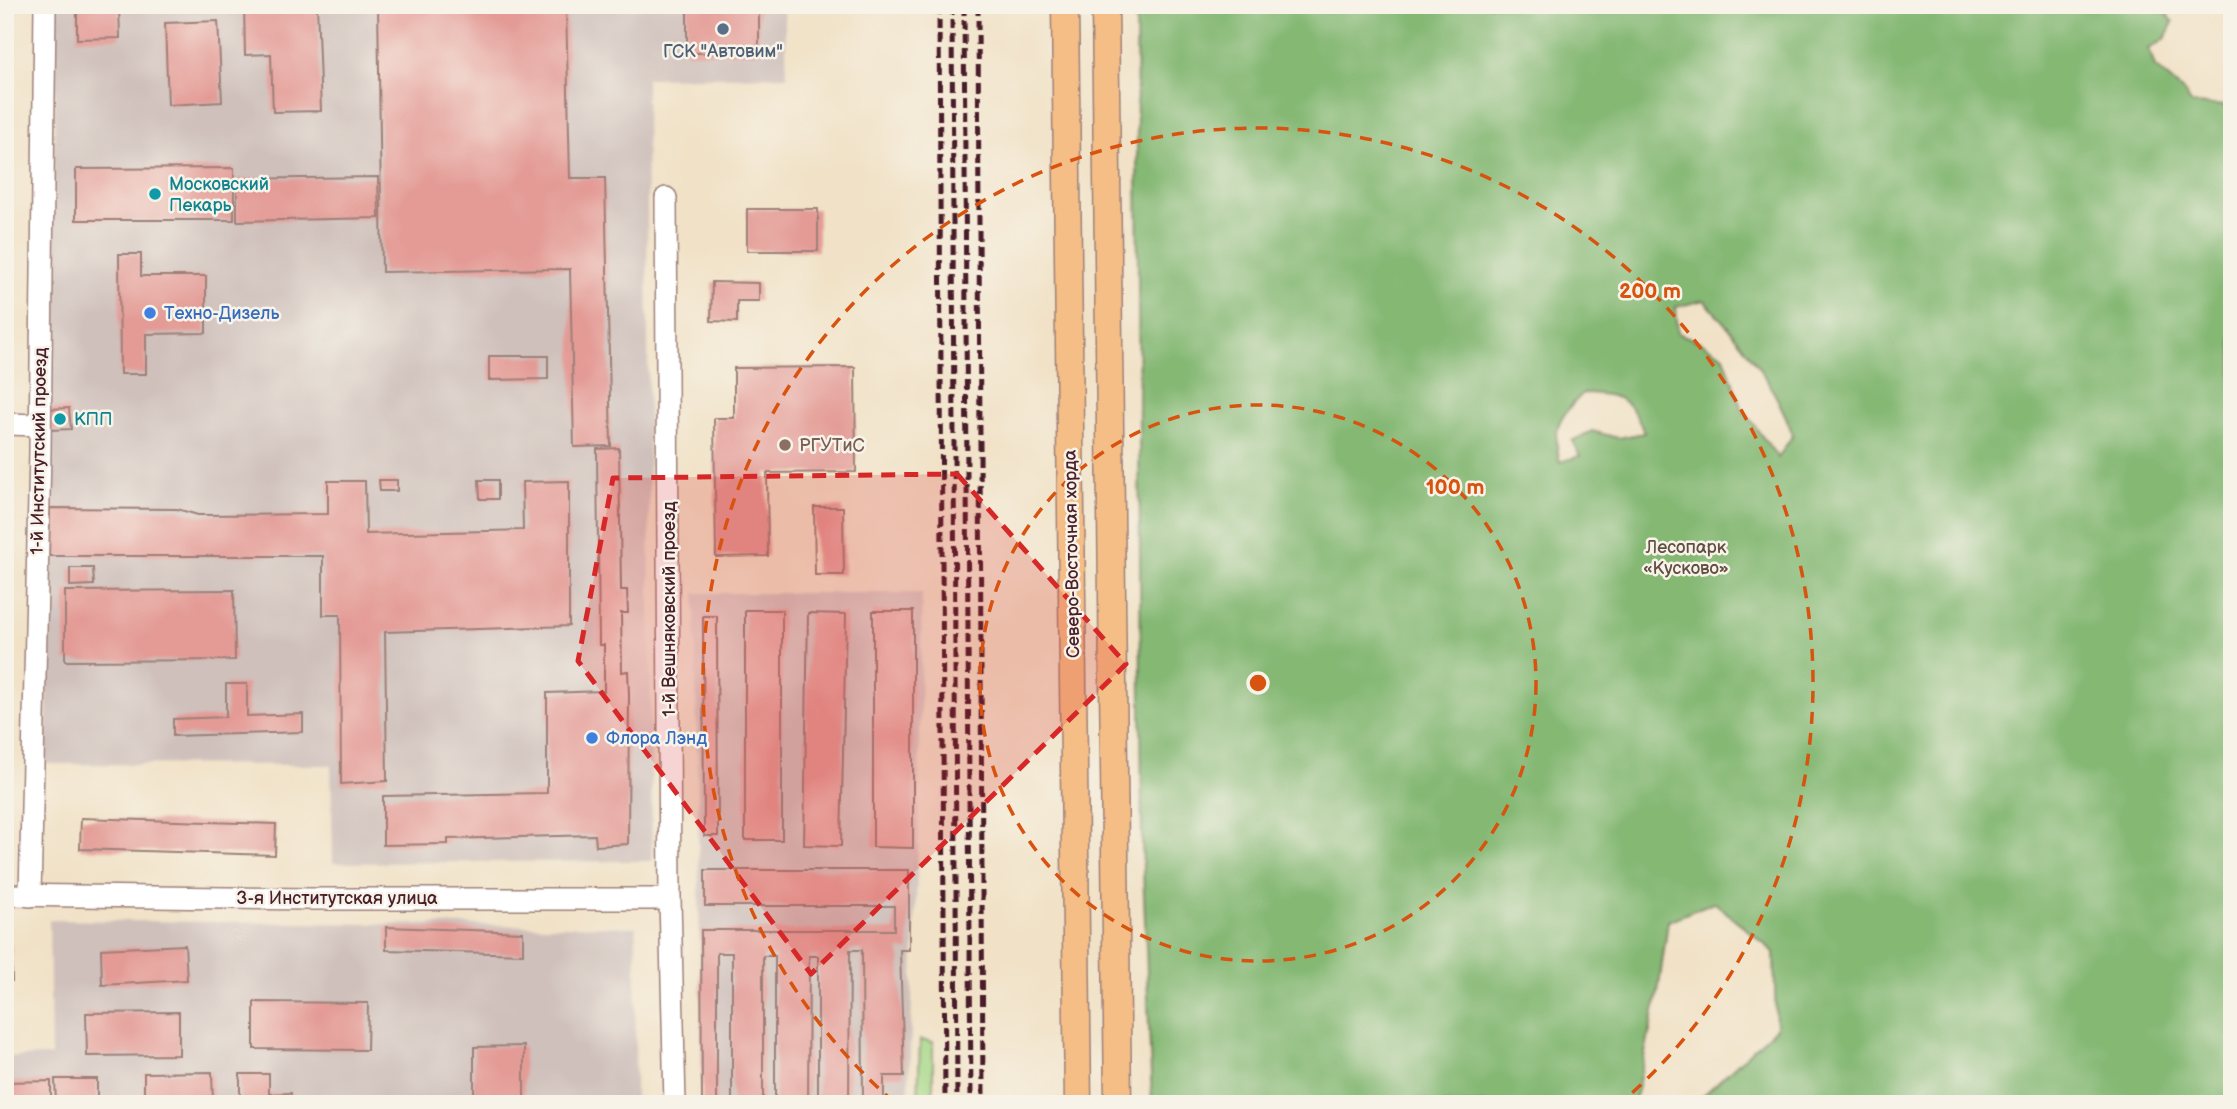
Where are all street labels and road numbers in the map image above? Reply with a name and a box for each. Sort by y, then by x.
street label: 1-й Институтский проезд [27,347,51,555]
street label: Северо-Восточная хорда [1060,449,1084,658]
street label: 1-й Вешняковский проезд [659,501,680,717]
street label: 3-я Институтская улица [236,888,438,909]

